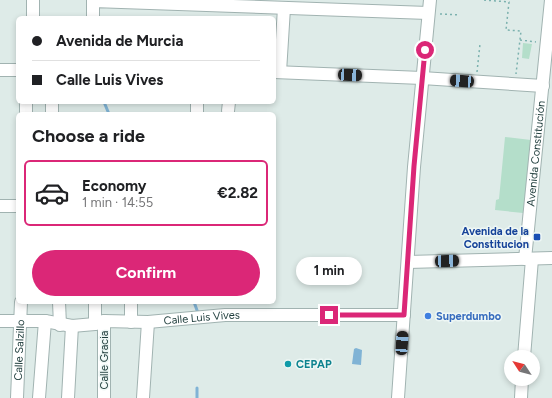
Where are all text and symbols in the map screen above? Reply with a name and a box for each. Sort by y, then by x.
text: Avenida de Murcia [56,32,183,50]
route start [416,41,434,59]
car [338,68,362,82]
text: Calle Luis Vives [56,71,163,89]
car [450,74,474,88]
street label: Avenida Constitución [524,100,547,207]
text: Choose a ride [32,125,145,147]
icon: car [34,175,70,211]
text: Economy [82,177,147,195]
text: €2.82 [217,184,258,202]
text: 1 min · 14:55 [82,195,153,210]
place label: Avenida de la Constitucion [462,225,529,251]
marker: Avenida de la Constitucion [532,232,542,242]
button: Confirm [32,250,260,296]
car [435,255,459,267]
callout: 1 min [296,257,362,285]
text: 1 min [314,263,344,278]
route end [320,306,338,324]
street label: Calle Luis Vives [163,309,240,327]
place label: Superdumbo [436,310,502,323]
marker: Superdumbo [423,311,433,321]
street label: Calle Salzillo [11,319,27,381]
street label: Calle Gracia [98,331,111,389]
car [395,331,409,355]
north arrow [504,350,540,386]
map controls [504,350,540,386]
place label: CEPAP [296,358,332,371]
marker: CEPAP [283,359,293,369]

